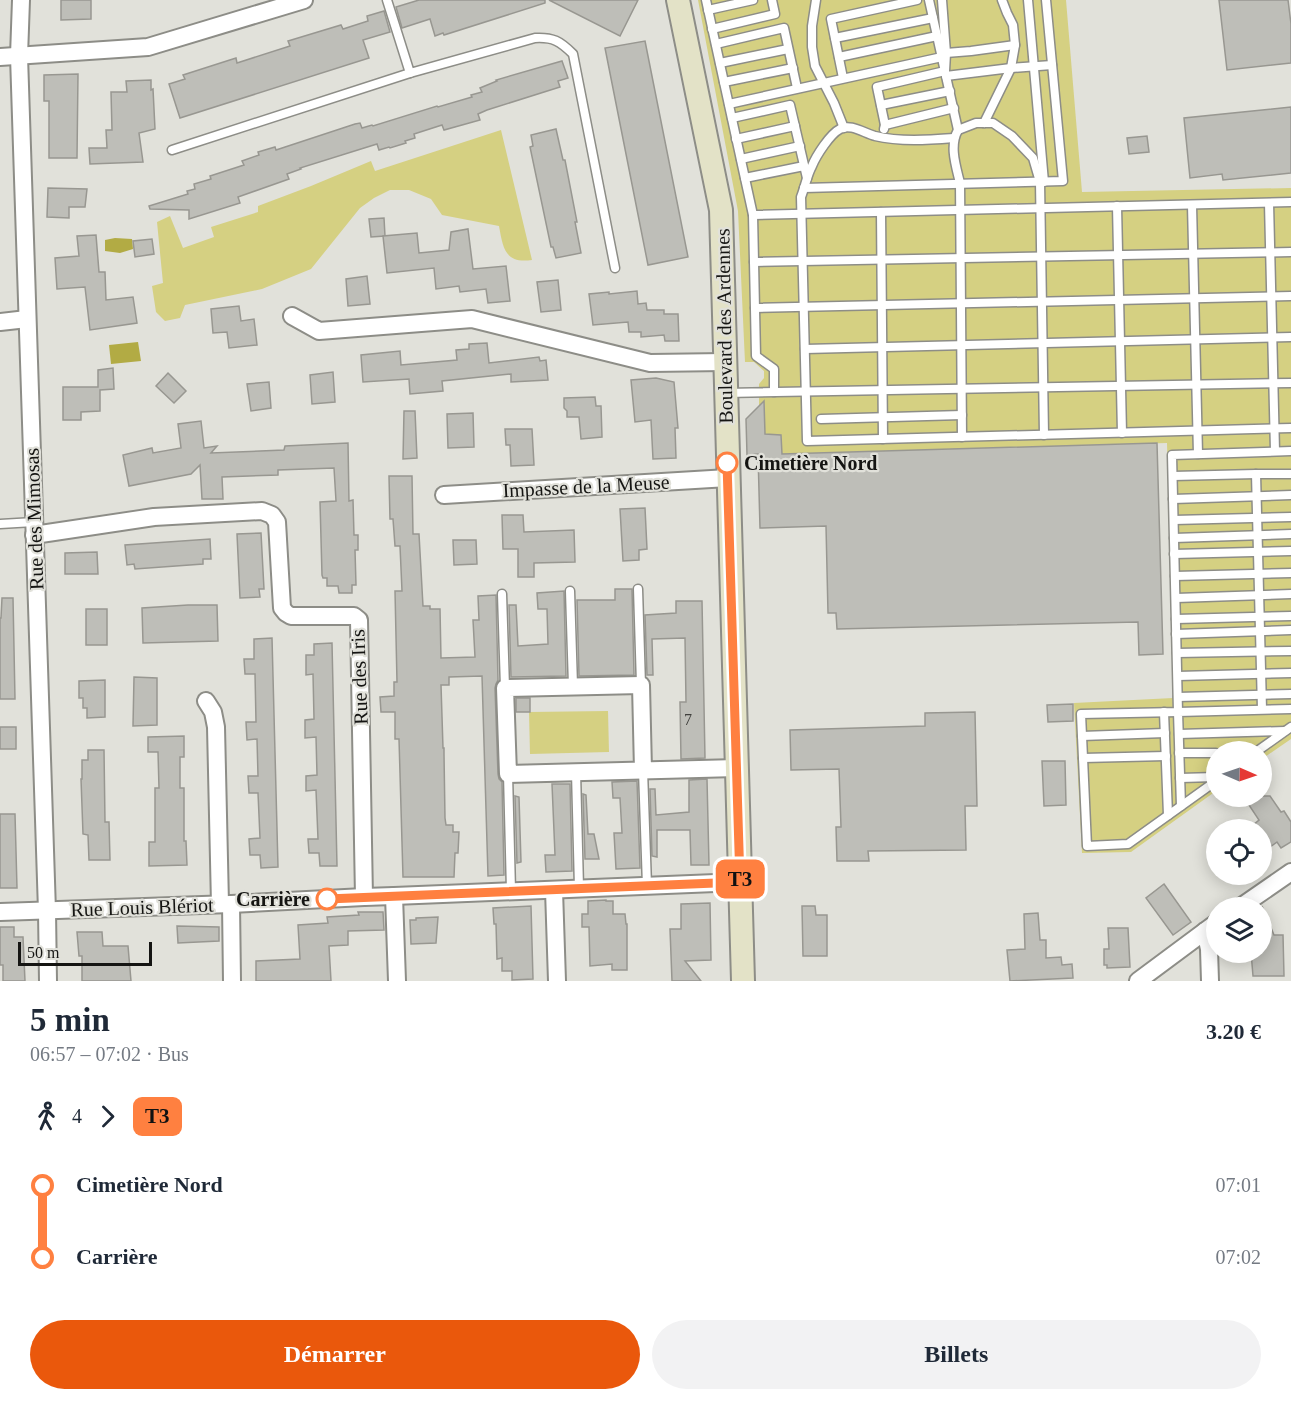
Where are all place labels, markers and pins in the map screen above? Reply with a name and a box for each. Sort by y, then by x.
marker: Cimetière Nord [716,452,738,474]
place label: Cimetière Nord [744,452,877,474]
place label: Carrière [236,888,310,910]
marker: Carrière [316,888,338,910]

